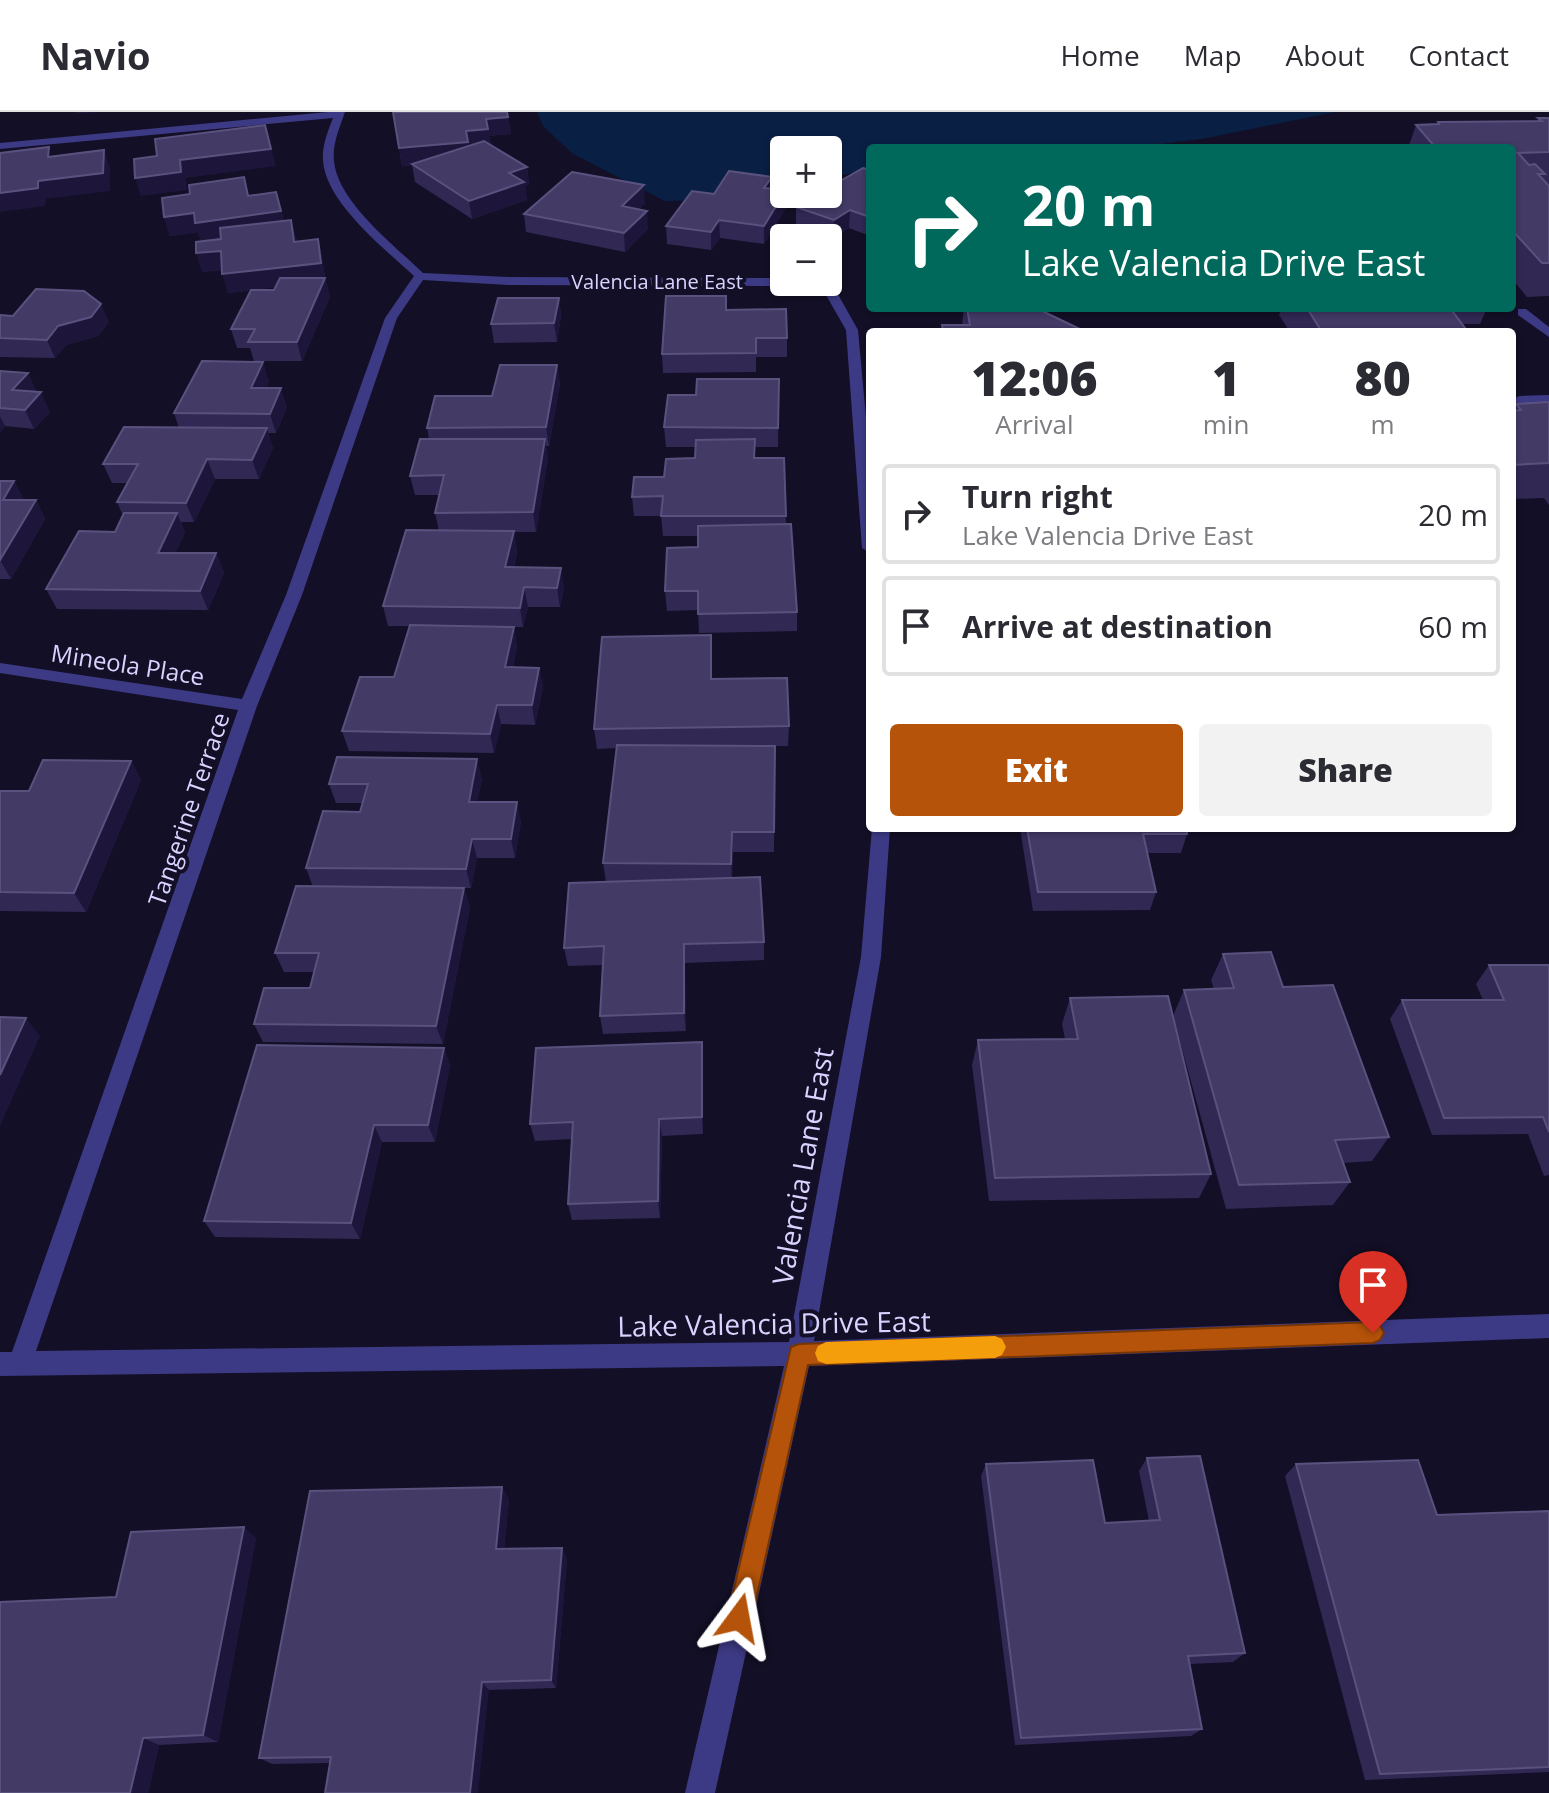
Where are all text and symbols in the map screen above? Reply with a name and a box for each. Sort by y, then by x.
text: Navio [40,29,151,81]
text: Home [1061,36,1140,74]
text: Map [1184,36,1242,74]
text: About [1286,36,1364,74]
text: Contact [1408,36,1509,74]
map controls [770,136,842,296]
button: + [770,136,842,208]
text: 20 m [1022,166,1156,242]
icon: right [890,176,994,280]
button: − [770,224,842,296]
text: Lake Valencia Drive East [1022,238,1425,287]
street label: Valencia Lane East [571,268,743,295]
text: 12:06 [971,345,1098,410]
text: 1 [1212,345,1240,410]
text: 80 [1355,345,1411,410]
text: Arrival [995,406,1074,442]
text: min [1203,406,1249,442]
text: m [1371,406,1395,442]
text: Turn right [962,476,1113,517]
icon: right [894,492,938,536]
text: 20 m [1418,494,1488,535]
text: Lake Valencia Drive East [962,517,1253,553]
icon: arrive [894,604,938,648]
text: Arrive at destination [962,606,1273,647]
text: 60 m [1418,606,1488,647]
street label: Mineola Place [49,636,207,692]
street label: Tangerine Terrace [139,708,237,910]
button: Exit [890,724,1183,816]
button: Share [1199,724,1492,816]
street label: Valencia Lane East [762,1044,842,1288]
pin [1339,1251,1407,1333]
icon: arrive [1351,1263,1395,1307]
street label: Lake Valencia Drive East [617,1301,931,1345]
position arrow [697,1576,781,1660]

